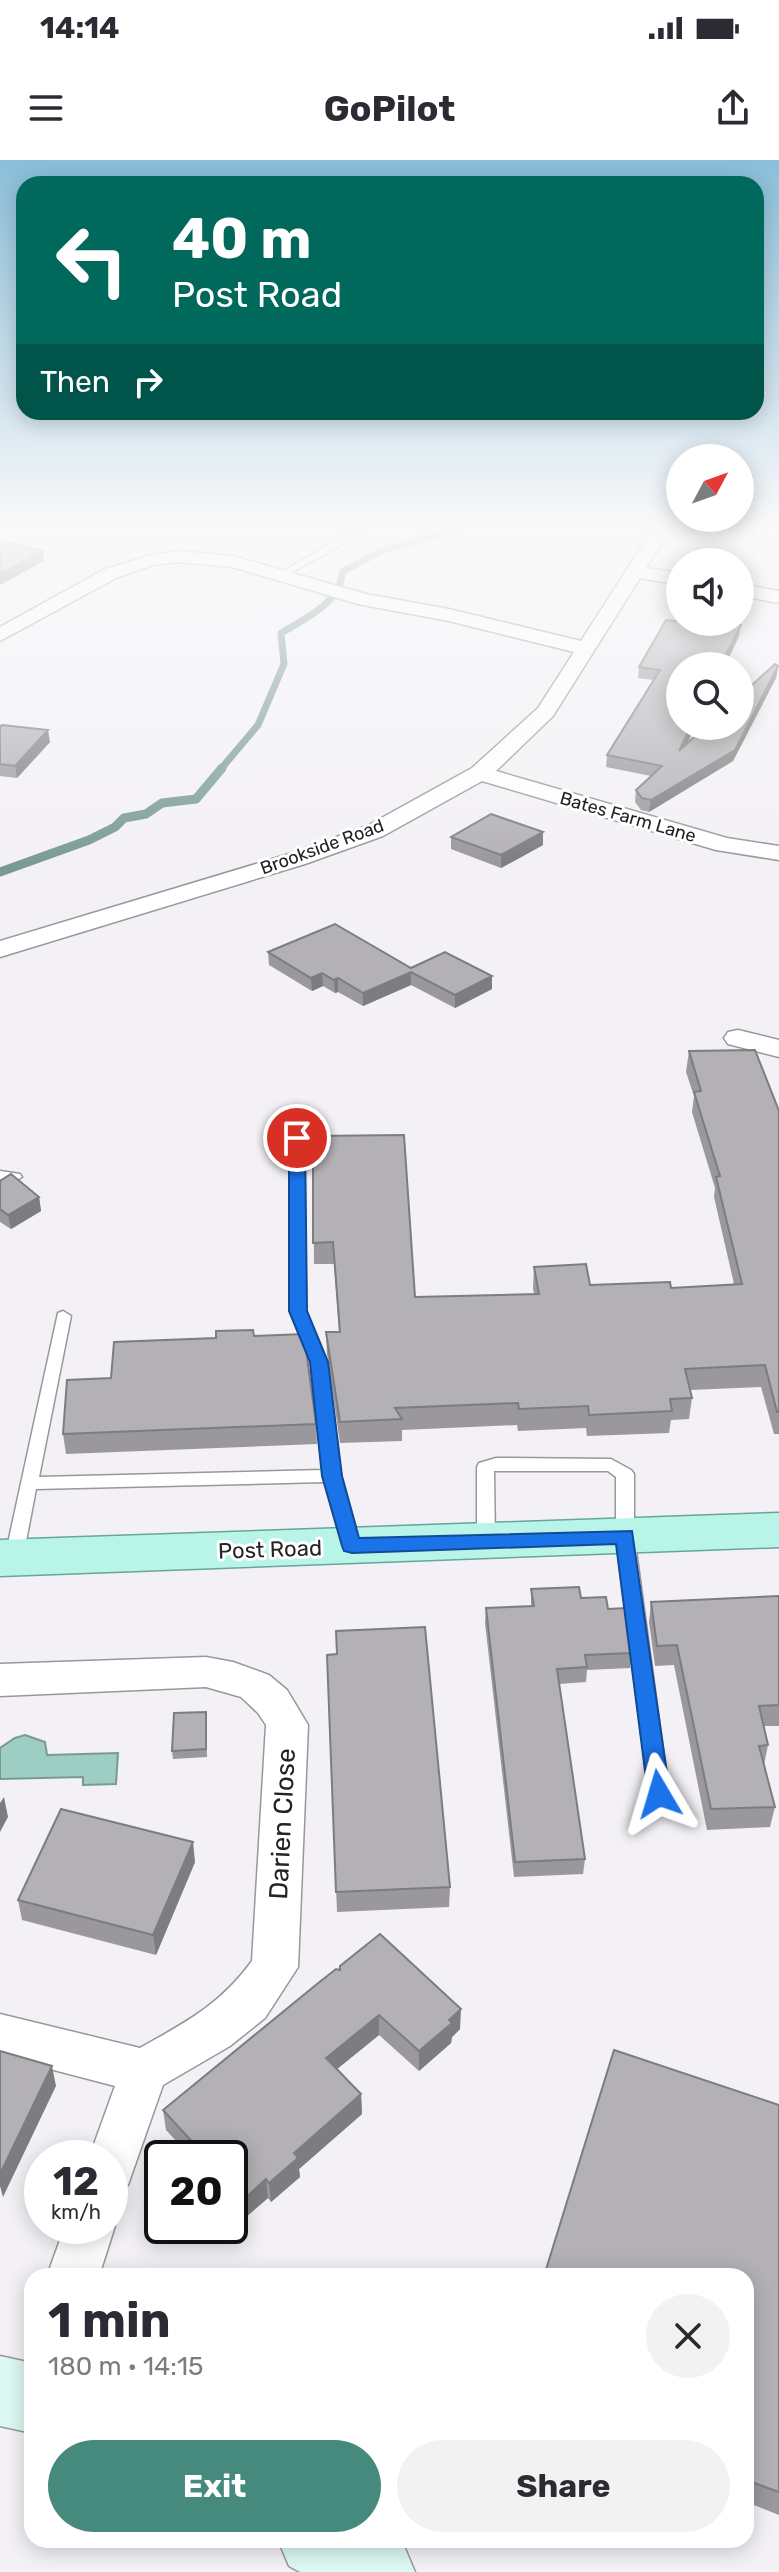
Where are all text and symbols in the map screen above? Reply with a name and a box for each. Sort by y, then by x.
text: 14:14 [40,10,120,46]
icon: menu [24,86,68,130]
icon: share [711,86,755,130]
text: GoPilot [324,87,455,130]
text: 40 m [172,206,312,272]
icon: left [40,208,144,312]
text: Post Road [172,273,342,316]
icon: right [126,360,170,404]
text: Then [40,364,110,400]
north arrow [666,444,754,532]
map controls [666,444,754,740]
button: sound [666,548,754,636]
button: search [666,652,754,740]
street label: Bates Farm Lane [557,787,699,847]
street label: Brookside Road [257,814,387,880]
pin [263,1104,331,1172]
icon: arrive [275,1116,319,1160]
street label: Post Road [218,1534,322,1565]
street label: Darien Close [263,1748,302,1900]
position arrow [617,1752,701,1836]
speed limit sign: 20 [144,2140,248,2244]
text: 12 [53,2158,99,2205]
text: km/h [51,2200,101,2224]
text: 1 min [48,2292,171,2349]
button: close [646,2294,730,2378]
text: 180 m · 14:15 [48,2351,203,2382]
button: Exit [48,2440,381,2532]
button: Share [397,2440,730,2532]

